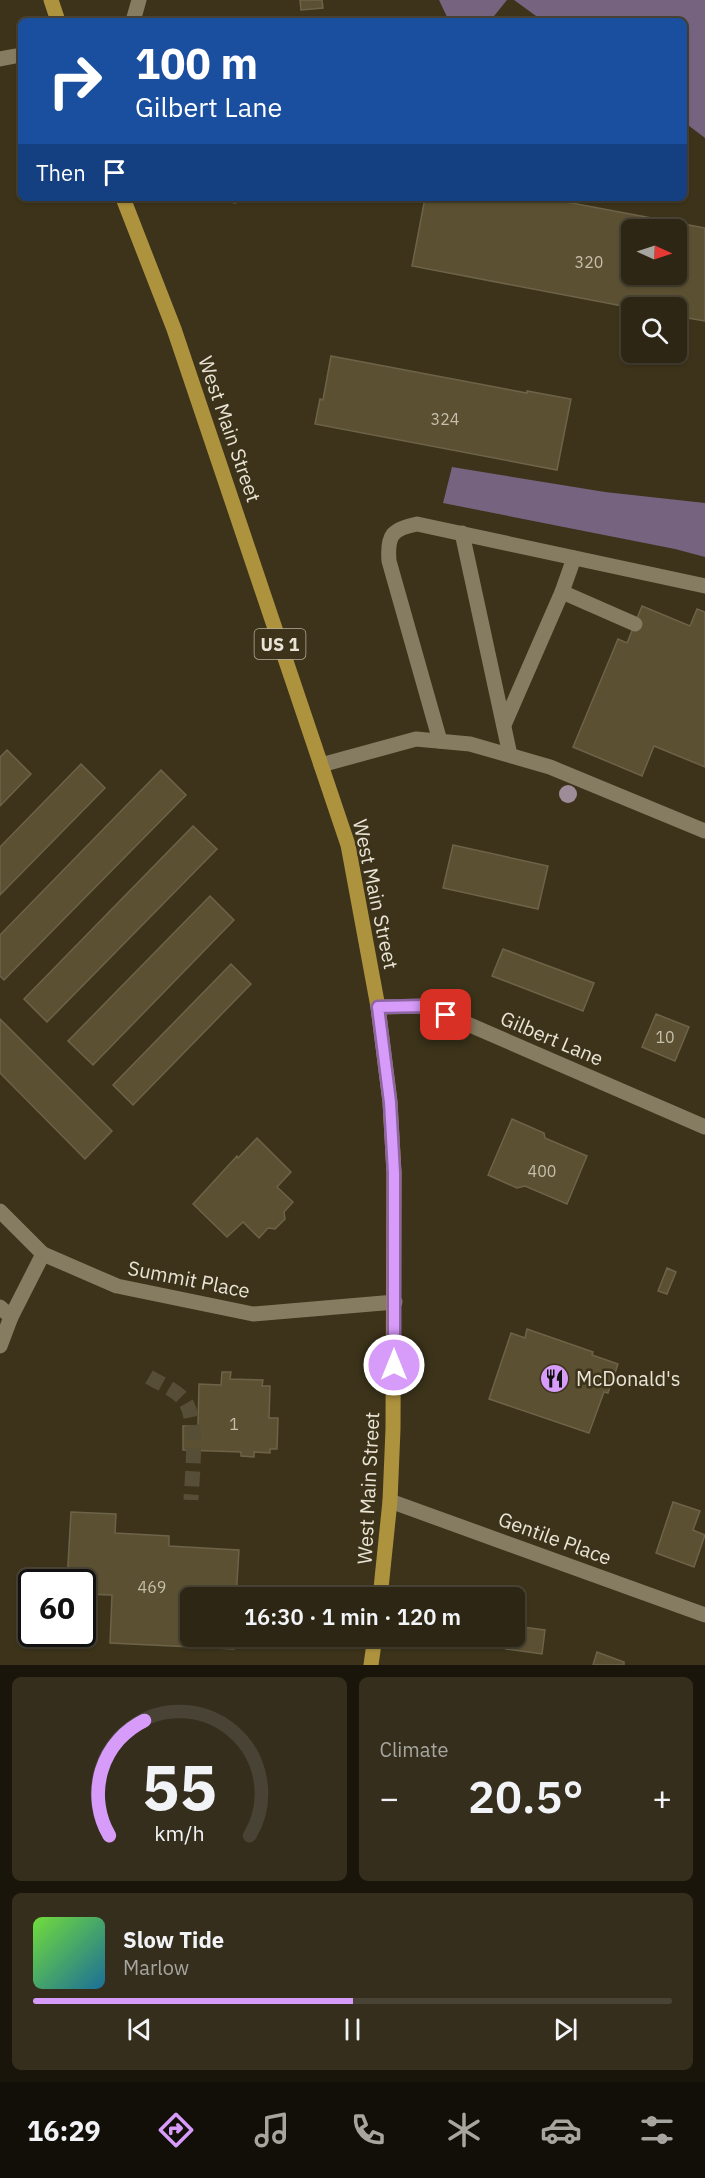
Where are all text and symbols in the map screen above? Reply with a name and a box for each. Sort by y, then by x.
text: 100 m [135,36,258,91]
icon: right [36,42,114,120]
text: Gilbert Lane [135,89,282,124]
icon: arrive [98,156,131,189]
text: Then [36,158,86,187]
north arrow [621,219,687,285]
map controls [621,219,687,363]
house number: 320 [575,252,603,272]
button: search [621,297,687,363]
street label: West Main Street [192,352,268,506]
house number: 324 [431,409,459,429]
road number: US 1 [254,629,306,659]
street label: West Main Street [347,817,405,971]
pin [420,989,471,1040]
icon: arrive [429,998,462,1031]
street label: Gilbert Lane [497,1004,608,1072]
house number: 10 [655,1027,675,1047]
house number: 400 [528,1161,556,1181]
street label: Summit Place [126,1254,252,1304]
position arrow [362,1333,426,1397]
restaurant icon: McDonald's [539,1362,571,1394]
place label: McDonald's [576,1365,681,1392]
street label: West Main Street [351,1411,385,1565]
house number: 1 [229,1414,239,1434]
street label: Gentile Place [495,1505,615,1571]
speed limit sign: 60 [18,1569,96,1647]
house number: 469 [138,1577,166,1597]
text: 16:30 · 1 min · 120 m [244,1602,461,1631]
text: Climate [380,1736,448,1763]
text: 55 [142,1746,217,1827]
text: 20.5° [468,1767,584,1825]
text: − [380,1776,399,1819]
text: + [652,1776,672,1819]
text: km/h [154,1819,204,1847]
text: Slow Tide [123,1925,224,1954]
text: Marlow [123,1954,189,1981]
icon: previous [123,2013,156,2046]
icon: pause [336,2013,369,2046]
icon: next [549,2013,582,2046]
icon: directions [155,2109,197,2151]
icon: music [251,2109,293,2151]
icon: phone [347,2109,389,2151]
icon: climate [443,2109,485,2151]
icon: car [540,2109,582,2151]
icon: filters [636,2109,678,2151]
text: 16:29 [27,2113,101,2148]

